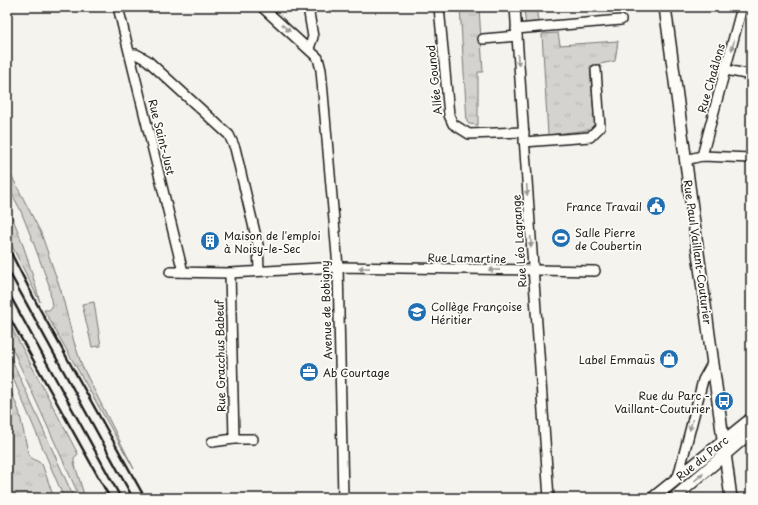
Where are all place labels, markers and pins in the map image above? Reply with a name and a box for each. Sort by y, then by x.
public building icon: France Travail [645,195,667,217]
place label: France Travail [566,198,642,215]
place label: Salle Pierre de Coubertin [575,224,642,254]
place label: Maison de l'emploi à Noisy-le-Sec [224,227,320,257]
sports icon: Salle Pierre de Coubertin [550,227,572,249]
building icon: Maison de l'emploi à Noisy-le-Sec [199,230,221,252]
place label: Collège Françoise Héritier [431,298,522,328]
school or university icon: Collège Françoise Héritier [406,301,428,323]
shop icon: Label Emmaüs [658,348,680,370]
place label: Label Emmaüs [579,351,655,368]
office icon: Ab Courtage [298,361,320,383]
place label: Ab Courtage [323,364,390,381]
place label: Rue du Parc - Vaillant-Couturier [614,387,710,417]
bus stop icon: Rue du Parc - Vaillant-Couturier [713,390,735,412]

